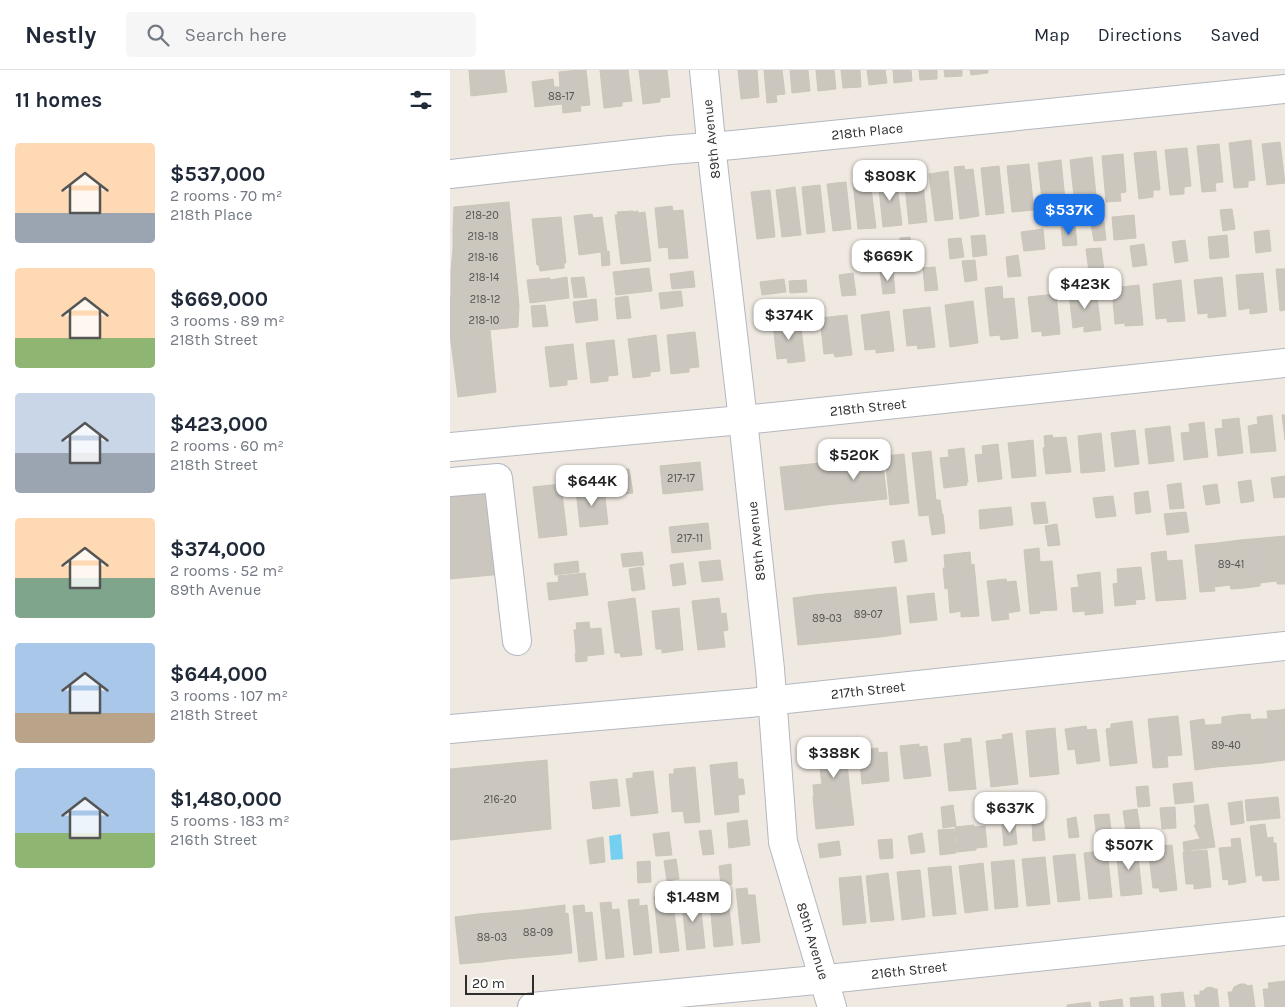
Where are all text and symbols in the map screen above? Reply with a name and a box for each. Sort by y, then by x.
search box [126,12,476,57]
text: Nestly [25,21,96,49]
icon: search [144,21,172,49]
text: Search here [184,24,287,46]
text: Map [1034,24,1070,46]
text: Directions [1098,24,1182,46]
text: Saved [1210,24,1260,46]
icon: filters [407,86,435,114]
text: 11 homes [15,88,102,112]
house number: 88-17 [548,90,574,103]
street label: 89th Avenue [699,98,724,180]
street label: 218th Place [830,119,904,144]
pin: $808K [855,160,925,202]
text: $537,000 [170,162,265,186]
icon: home [55,163,115,223]
text: $808K [864,166,916,185]
text: 2 rooms · 70 m² [170,186,282,205]
pin: $537K [1034,194,1104,236]
text: $537K [1045,200,1093,219]
text: 218th Place [170,205,252,224]
house number: 218-20 [465,209,499,222]
house number: 218-18 [468,230,499,243]
pin: $669K [853,240,923,282]
text: $669K [863,246,913,265]
house number: 218-16 [468,251,498,264]
pin: $423K [1050,268,1120,310]
house number: 218-14 [469,271,499,284]
text: $423K [1060,274,1110,293]
text: $669,000 [170,287,268,311]
icon: home [55,288,115,348]
house number: 218-12 [470,293,500,306]
pin: $374K [754,298,824,341]
text: $374K [765,305,813,324]
text: 3 rooms · 89 m² [170,311,285,330]
house number: 218-10 [469,314,499,327]
text: 218th Street [170,330,258,349]
street label: 218th Street [829,395,907,420]
text: $423,000 [170,412,268,436]
icon: home [55,413,115,473]
text: 2 rooms · 60 m² [170,436,284,455]
pin: $520K [819,438,889,481]
text: $520K [829,445,879,464]
text: 218th Street [170,455,258,474]
pin: $644K [557,464,627,507]
text: $644K [567,471,617,490]
house number: 217-17 [667,472,695,485]
street label: 89th Avenue [744,500,769,582]
house number: 217-11 [677,532,703,545]
text: $374,000 [170,537,266,561]
icon: home [55,538,115,598]
house number: 89-41 [1218,558,1244,571]
text: 2 rooms · 52 m² [170,561,284,580]
text: 89th Avenue [170,580,261,599]
house number: 89-07 [854,608,882,621]
house number: 89-03 [812,612,842,625]
text: $644,000 [170,662,267,686]
icon: home [55,663,115,723]
street label: 217th Street [830,678,906,703]
text: 3 rooms · 107 m² [170,686,288,705]
text: 218th Street [170,705,258,724]
pin: $388K [799,736,869,779]
house number: 89-40 [1211,739,1241,752]
text: $388K [808,743,860,762]
text: $1,480,000 [170,787,282,811]
icon: home [55,788,115,848]
pin: $637K [975,792,1045,834]
house number: 216-20 [483,793,517,806]
text: $637K [985,798,1035,817]
text: 5 rooms · 183 m² [170,811,290,830]
pin: $507K [1094,828,1164,871]
text: 216th Street [170,830,257,849]
text: $507K [1105,835,1153,854]
pin: $1.48M [652,880,734,923]
text: $1.48M [666,887,720,906]
street label: 89th Avenue [793,900,832,982]
house number: 88-09 [523,926,553,939]
house number: 88-03 [477,931,507,944]
street label: 216th Street [870,958,948,983]
scale bar [465,972,534,995]
text: 20 m [472,975,505,992]

